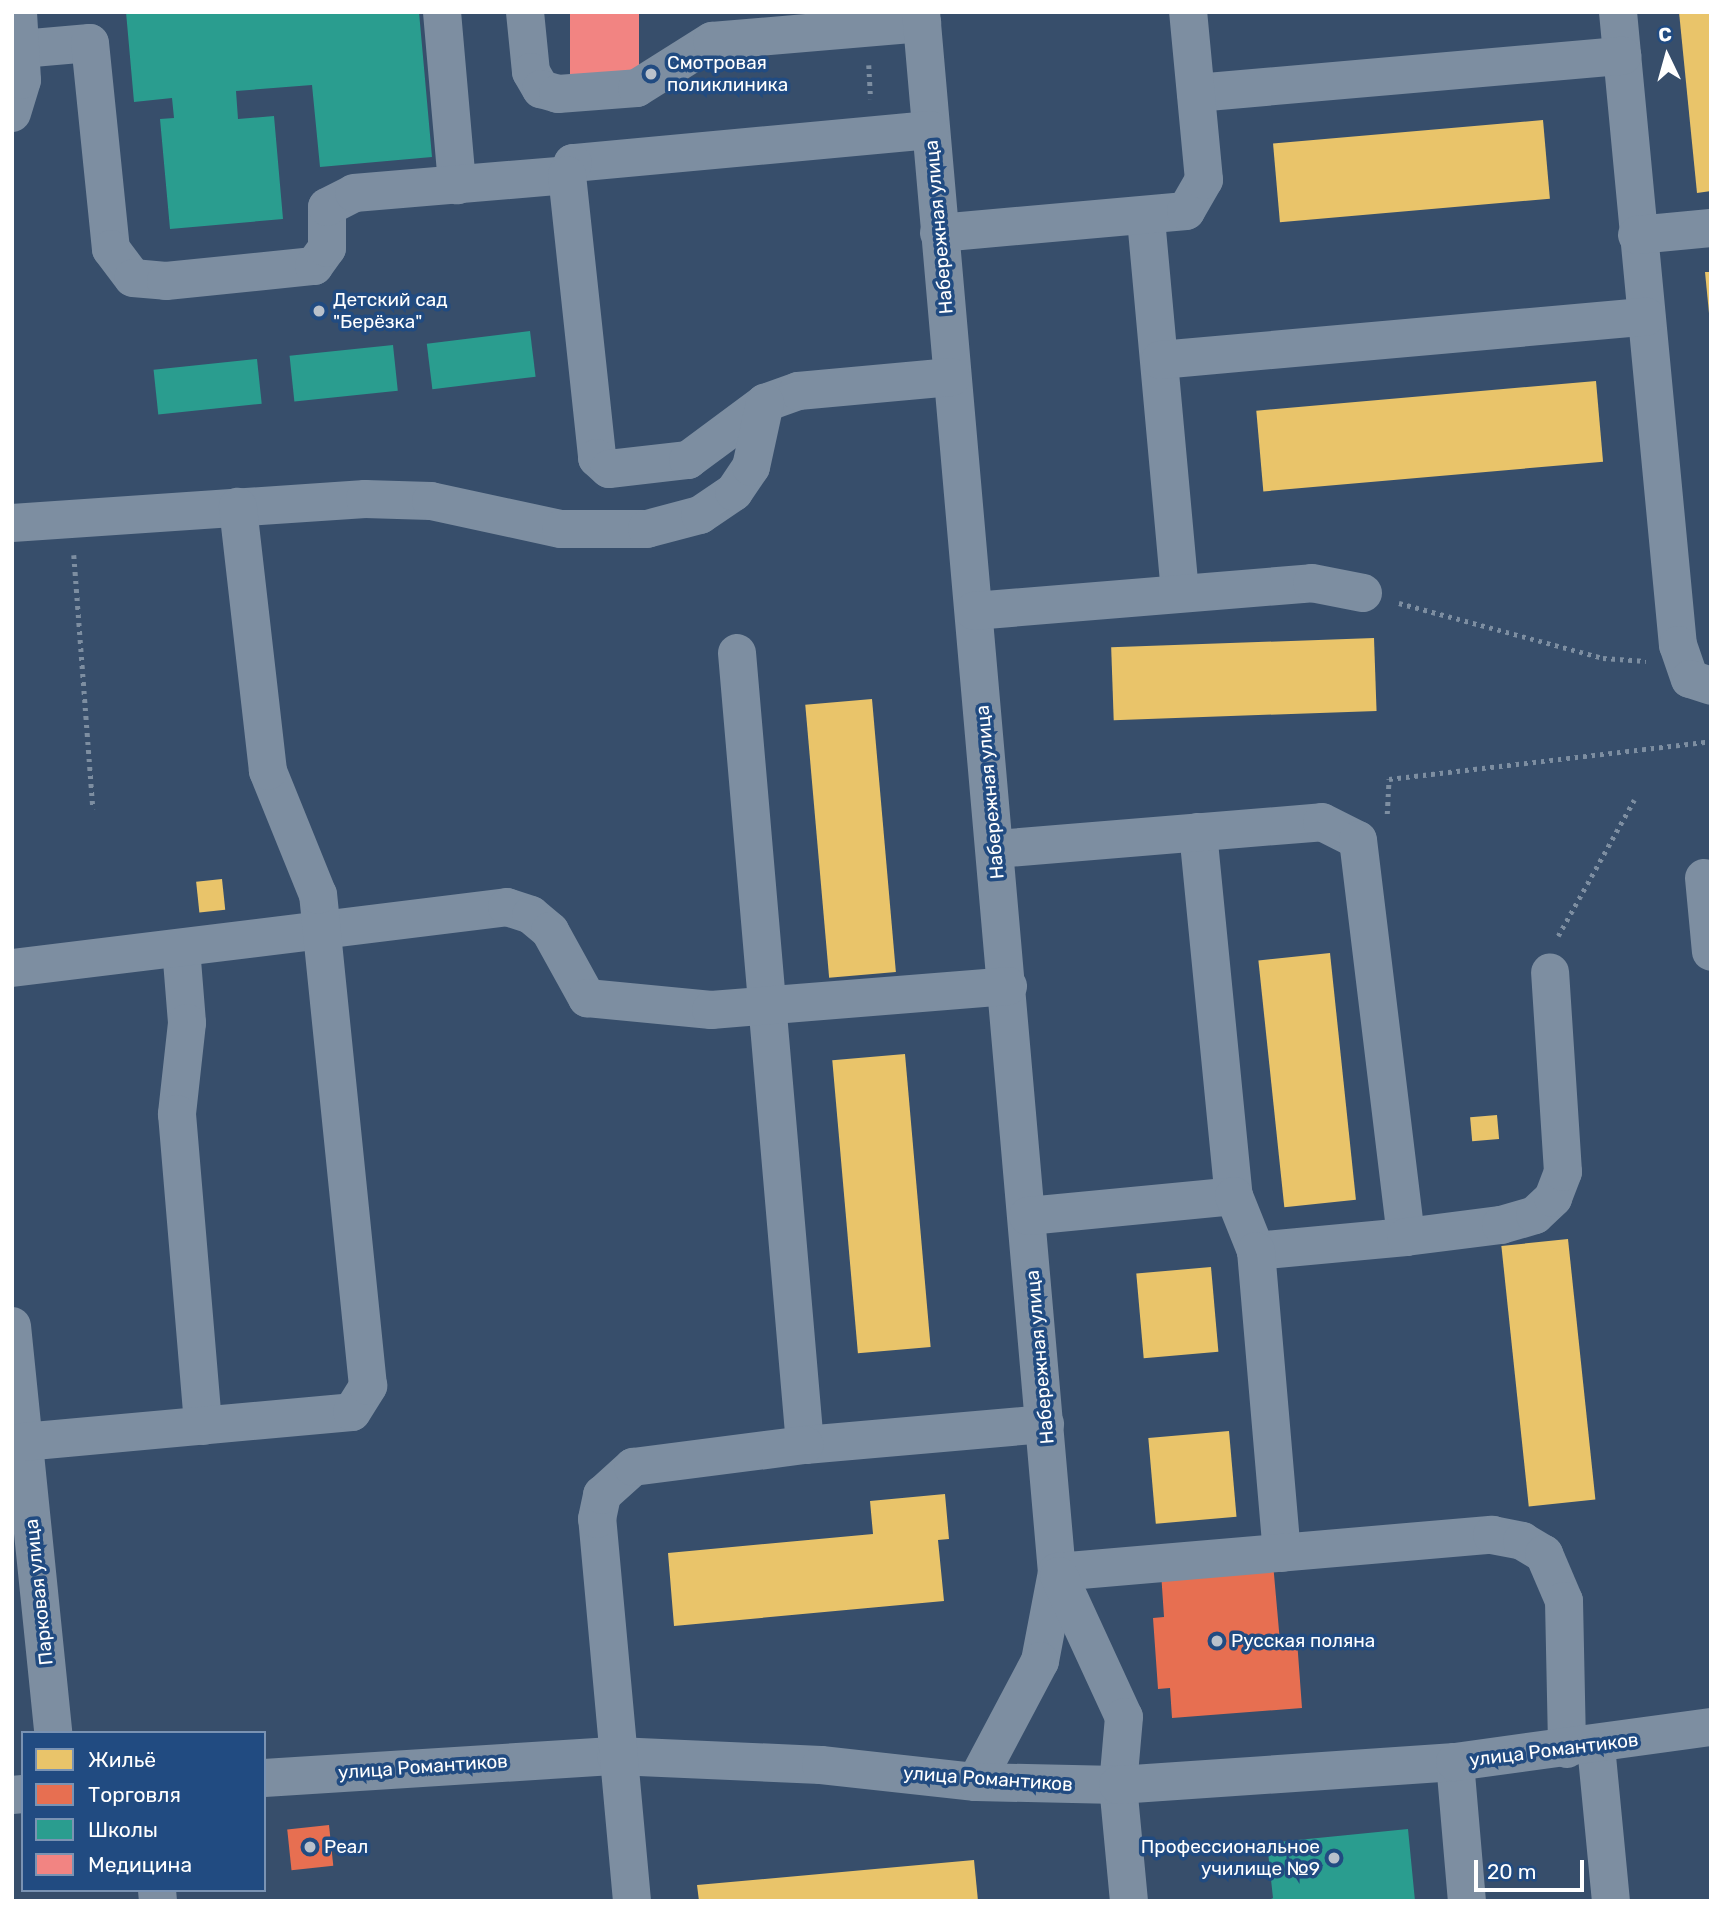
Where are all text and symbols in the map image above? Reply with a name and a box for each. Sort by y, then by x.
north arrow [1632,21,1702,91]
text: С [1657,23,1673,47]
place label: Смотровая поликлиника [667,52,788,96]
marker: Смотровая поликлиника [641,64,661,84]
street label: Набережная улица [920,139,958,315]
place label: Детский сад "Берёзка" [333,289,448,333]
marker: Детский сад "Берёзка" [311,303,327,319]
street label: Набережная улица [971,704,1009,880]
street label: Набережная улица [1021,1269,1059,1445]
street label: Парковая улица [20,1518,58,1666]
place label: Русская поляна [1231,1630,1375,1652]
marker: Русская поляна [1209,1633,1225,1649]
street label: улица Романтиков [1468,1728,1640,1772]
legend [21,1731,266,1892]
text: Жильё [88,1747,156,1772]
street label: улица Романтиков [337,1750,509,1784]
street label: улица Романтиков [902,1762,1074,1796]
text: Торговля [88,1782,181,1807]
text: Школы [88,1817,158,1842]
place label: Реал [324,1836,368,1858]
place label: Профессиональное училище №9 [1141,1836,1320,1880]
marker: Реал [302,1839,318,1855]
scale bar [1478,1846,1588,1890]
marker: Профессиональное училище №9 [1326,1850,1342,1866]
text: Медицина [88,1852,192,1877]
text: 20 m [1487,1859,1536,1884]

